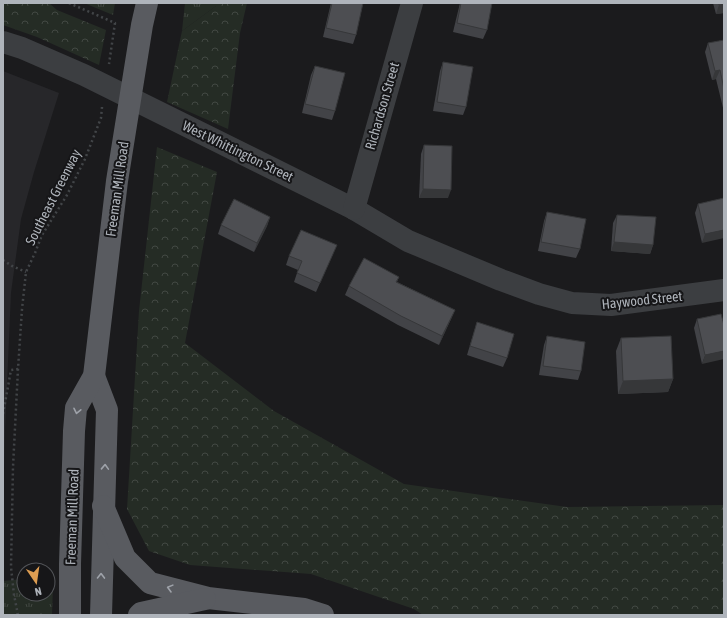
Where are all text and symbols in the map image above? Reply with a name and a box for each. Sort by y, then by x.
street label: Richardson Street [362,60,402,152]
street label: West Whittington Street [180,117,296,185]
street label: Freeman Mill Road [102,140,132,238]
street label: Southeast Greenway [22,146,84,248]
street label: Haywood Street [601,288,683,312]
one-way arrow [73,408,82,414]
one-way arrow [100,464,109,470]
street label: Freeman Mill Road [62,469,82,565]
north arrow [16,562,56,602]
one-way arrow [97,573,106,579]
one-way arrow [167,584,174,593]
text: N [34,585,43,598]

